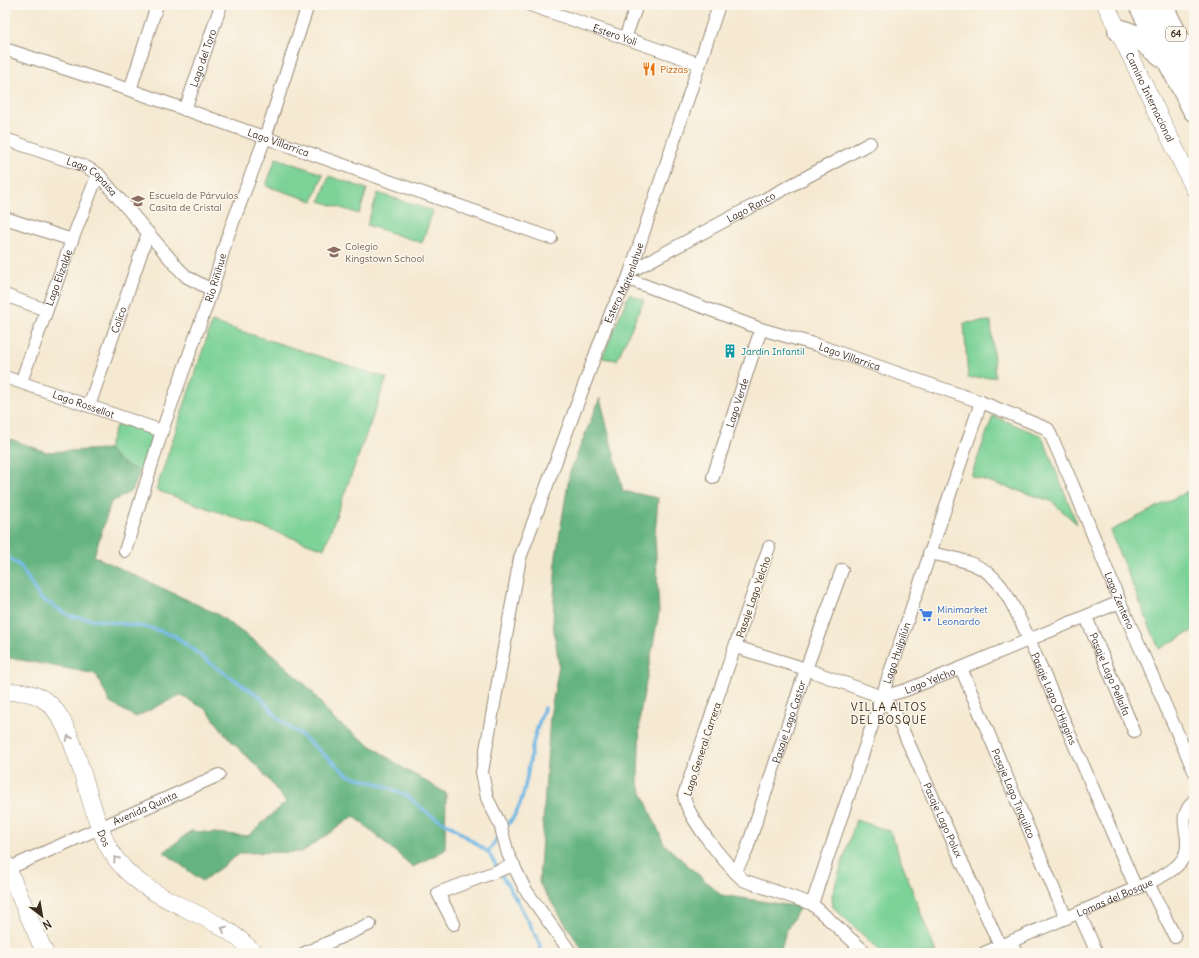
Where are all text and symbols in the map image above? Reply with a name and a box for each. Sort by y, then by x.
street label: Estero Yoli [591,21,639,49]
street label: Lago del Toro [187,27,219,89]
road number: 64 [1166,27,1186,41]
street label: Camino Internacional [1123,50,1177,144]
restaurant icon: Pizzas [641,61,657,77]
place label: Pizzas [660,63,688,76]
street label: Lago Villarrica [246,126,311,160]
street label: Lago Copaisa [65,155,120,199]
place label: Escuela de Párvulos Casita de Cristal [149,189,239,214]
street label: Lago Ranco [725,189,778,225]
school or university icon: Escuela de Párvulos Casita de Cristal [130,193,146,209]
place label: Colegio Kingstown School [345,240,424,265]
street label: Estero Maitenlahue [602,241,647,325]
school or university icon: Colegio Kingstown School [326,244,342,260]
street label: Lago Elizalde [43,248,75,308]
street label: Río Riñihue [202,252,229,304]
street label: Colico [108,305,130,335]
street label: Lago Villarrica [817,340,882,374]
building icon: Jardín Infantil [722,343,738,359]
place label: Jardín Infantil [741,345,804,358]
street label: Lago Verde [723,377,752,429]
street label: Lago Rossellot [51,388,117,421]
street label: Pasaje Lago Yelcho [733,554,774,640]
street label: Lago Zenteno [1101,570,1137,632]
place label: Minimarket Leonardo [937,603,988,628]
supermarket icon: Minimarket Leonardo [918,607,934,623]
street label: Lago Huilpilún [881,620,913,685]
street label: Pasaje Lago Pellaifa [1086,631,1133,718]
street label: Pasaje Lago O'Higgins [1028,650,1080,747]
street label: Lago Yelcho [903,665,958,697]
street label: Pasaje Lago Castor [770,679,809,765]
street label: Lago General Carrera [681,700,724,798]
district label: VILLA ALTOS DEL BOSQUE [851,700,927,727]
one-way arrow [66,735,74,742]
street label: Pasaje Lago Tinquilco [989,747,1038,841]
street label: Pasaje Lago Polux [920,781,965,860]
street label: Avenida Quinta [111,788,180,828]
street label: Dos [94,828,113,849]
one-way arrow [113,856,121,863]
street label: Lomas del Bosque [1075,876,1155,920]
north arrow [22,896,62,936]
text: N [40,917,54,933]
one-way arrow [221,926,228,934]

